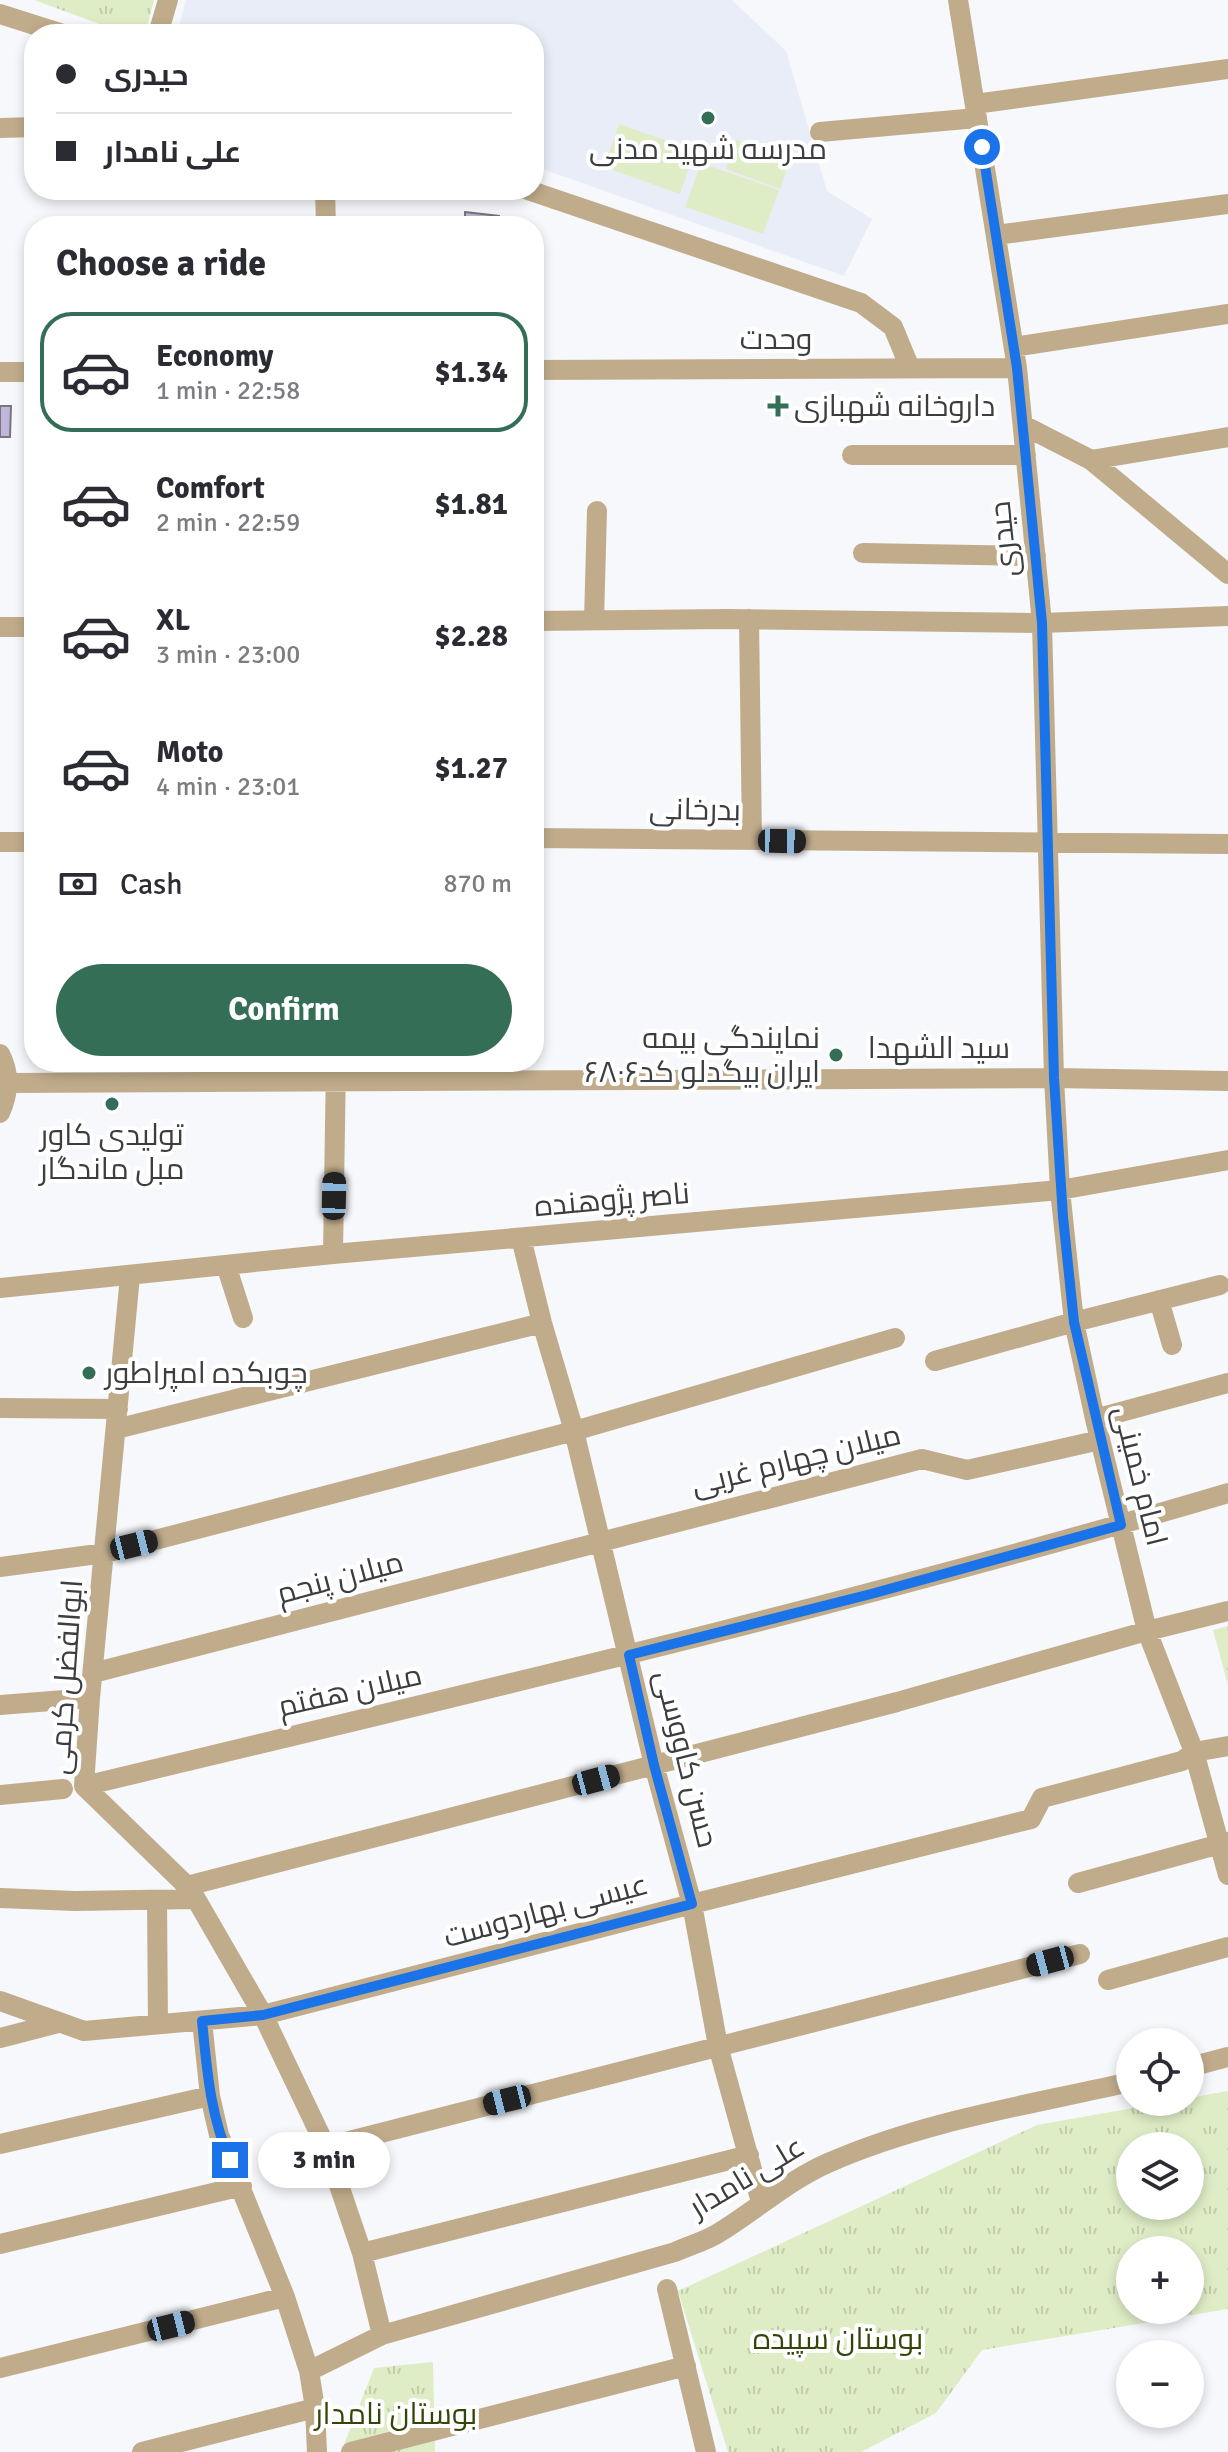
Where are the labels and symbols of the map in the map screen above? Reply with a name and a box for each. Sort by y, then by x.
marker: مدرسه شهید مدنی [699,109,717,127]
route start [964,129,1000,165]
place label: مدرسه شهید مدنی [589,131,827,168]
street label: وحدت [740,321,812,358]
place label: داروخانه شهبازی [794,388,995,425]
marker: داروخانه شهبازی [769,397,787,415]
street label: حیدری [982,499,1026,579]
street label: بدرخانی [649,791,741,829]
car [758,829,806,853]
place label: نمایندگی بیمه ایران بیگدلو کد۶۸۰۶ [584,1020,820,1091]
street label: سید الشهدا [868,1030,1010,1067]
marker: نمایندگی بیمه ایران بیگدلو کد۶۸۰۶ [827,1046,845,1064]
marker: تولیدی کاور مبل ماندگار [103,1095,121,1113]
place label: تولیدی کاور مبل ماندگار [38,1117,184,1188]
car [322,1172,346,1220]
street label: ناصر پژوهنده [533,1175,691,1225]
place label: چوبکده امپراطور [103,1355,308,1392]
marker: چوبکده امپراطور [80,1364,98,1382]
street label: امام خمینی [1104,1402,1175,1550]
street label: میلان چهارم غربی [687,1416,905,1505]
car [108,1528,160,1562]
street label: میلان پنجم [273,1543,408,1614]
street label: ابوالفضل کرمی [41,1578,91,1776]
street label: میلان هفتم [274,1657,426,1726]
street label: حسن کاووسی [646,1667,726,1851]
car [570,1762,622,1798]
street label: عیسی بهاردوست [440,1866,652,1956]
car [1024,1943,1076,1979]
car [481,2083,533,2117]
street label: علی نامدار [681,2128,811,2227]
callout: 3 min [258,2132,390,2188]
route end [212,2142,248,2178]
car [145,2309,197,2343]
park label: بوستان سپیده [753,2321,923,2358]
park label: بوستان نامدار [313,2396,477,2433]

